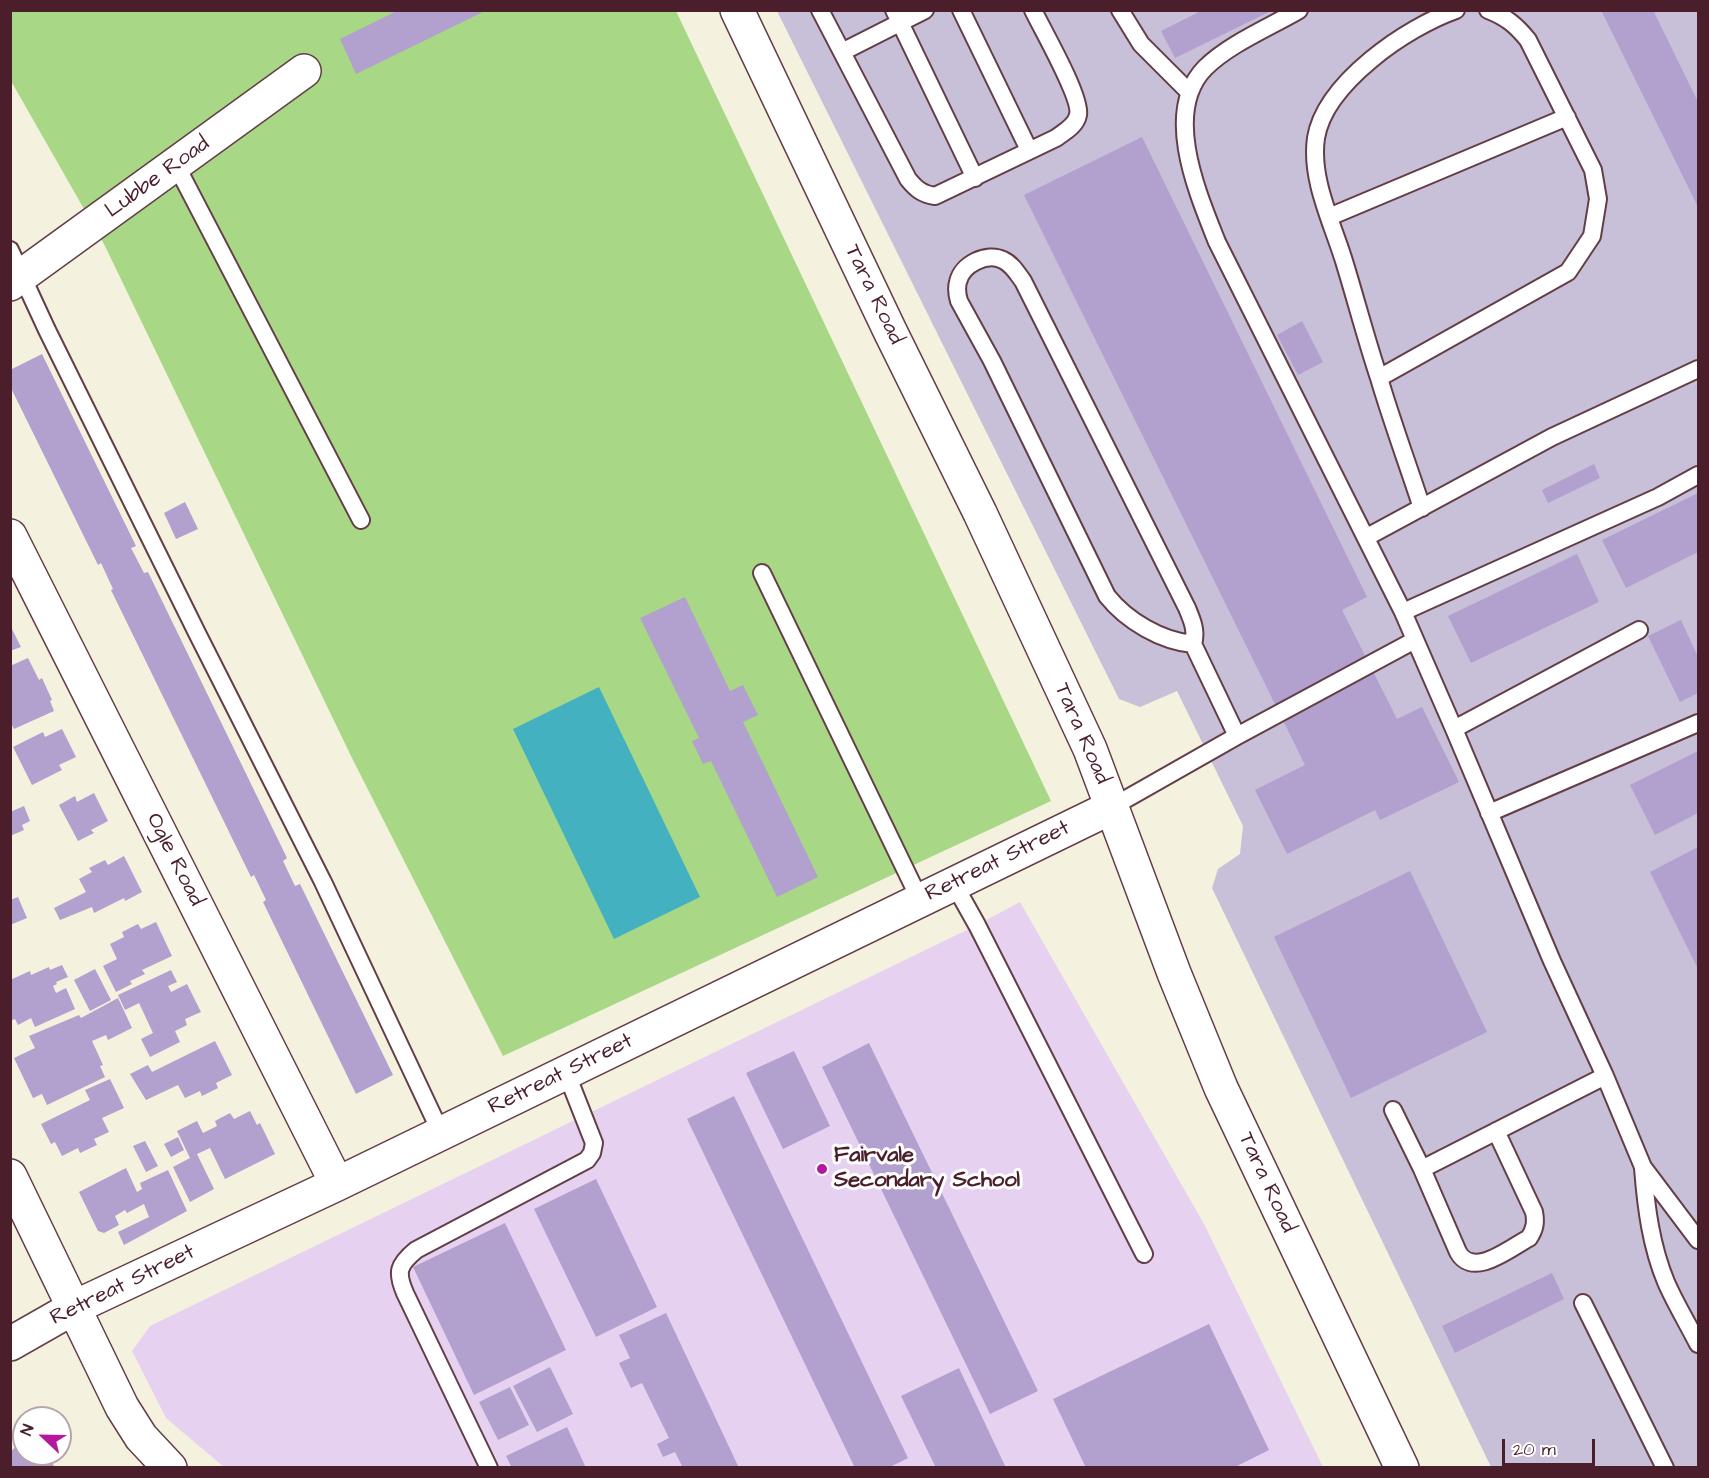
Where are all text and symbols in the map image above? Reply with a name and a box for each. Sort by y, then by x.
street label: Lubbe Road [101,131,215,225]
street label: Tara Road [838,241,908,349]
street label: Tara Road [1047,679,1115,789]
street label: Ogle Road [139,809,209,911]
street label: Retreat Street [922,816,1074,908]
street label: Retreat Street [485,1029,637,1121]
street label: Tara Road [1231,1129,1301,1237]
place label: Fairvale Secondary School [834,1143,1020,1194]
marker: Fairvale Secondary School [815,1162,829,1176]
street label: Retreat Street [47,1240,199,1332]
north arrow [12,1406,72,1466]
text: N [15,1421,39,1439]
scale bar [1505,1427,1598,1465]
text: 20 m [1513,1437,1556,1462]

